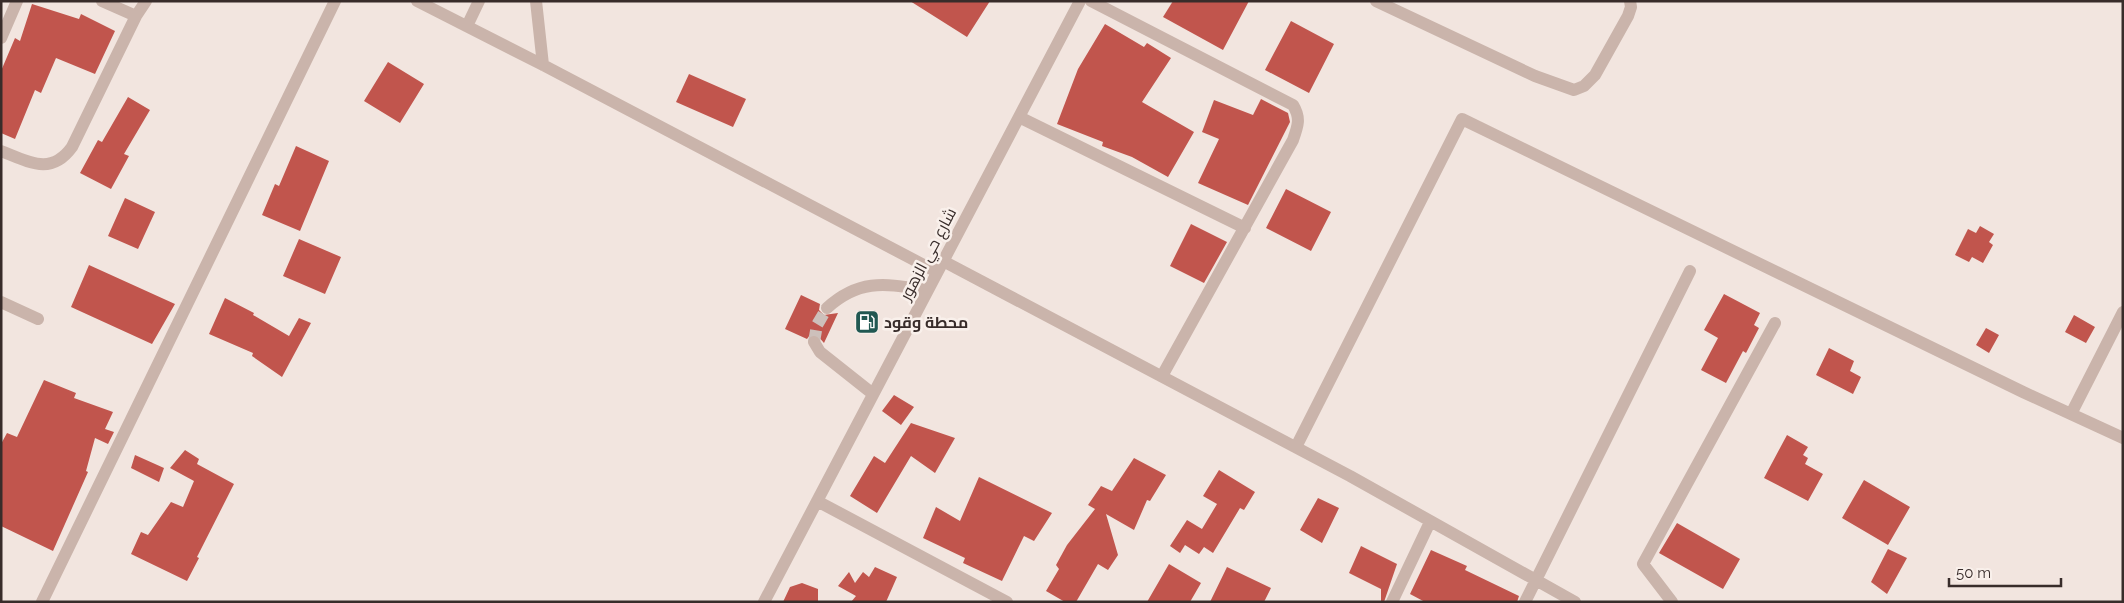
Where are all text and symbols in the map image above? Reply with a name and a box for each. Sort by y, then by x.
street label: شارع حي الزهور [895,205,964,306]
fuel station icon: محطة وقود [854,309,880,335]
place label: محطة وقود [884,313,968,332]
scale bar [1949,556,2062,588]
text: 50 m [1956,564,1991,582]

